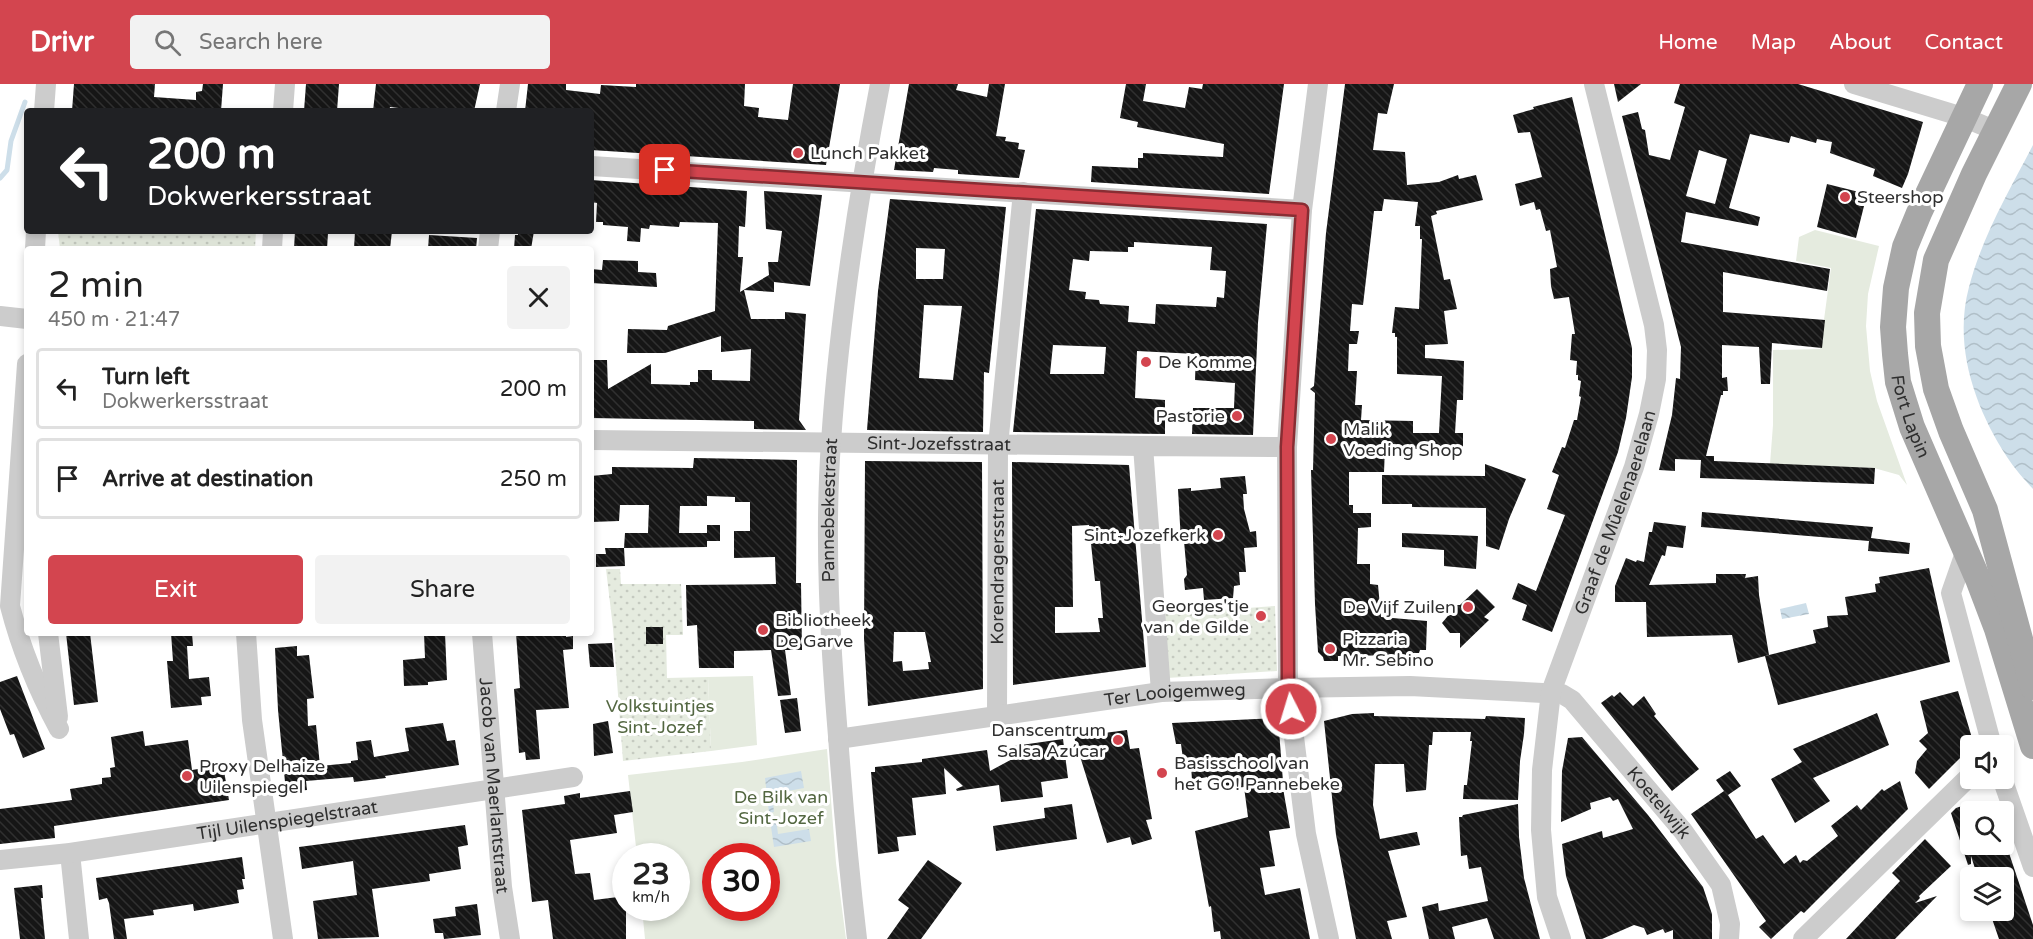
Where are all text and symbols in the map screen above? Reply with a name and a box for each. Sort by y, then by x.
search box [130,15,550,69]
text: Drivr [30,25,94,59]
icon: search [151,26,184,59]
text: Search here [199,29,323,55]
text: Home [1658,30,1718,55]
text: Map [1751,30,1796,55]
text: About [1829,30,1891,55]
text: Contact [1924,30,2003,55]
text: 200 m [147,129,276,180]
icon: left [48,132,126,210]
place label: Lunch Pakket [810,142,926,164]
pin [639,144,690,195]
marker: Lunch Pakket [791,146,805,160]
icon: arrive [648,153,681,186]
text: Dokwerkersstraat [147,180,372,213]
place label: Steershop [1857,186,1944,208]
marker: Steershop [1838,190,1852,204]
text: 2 min [48,264,144,307]
button: close [507,266,570,329]
text: 450 m · 21:47 [48,308,180,332]
place label: De Komme [1158,351,1252,373]
marker: De Komme [1139,355,1153,369]
text: Turn left [102,364,190,390]
icon: left [51,372,84,405]
street label: Fort Lapin [1886,374,1935,461]
text: 200 m [500,376,567,402]
text: Dokwerkersstraat [102,390,268,414]
place label: Pastorie [1155,405,1225,427]
street label: Graaf de Mûelenaerelaan [1570,407,1661,618]
marker: Pastorie [1230,409,1244,423]
place label: Malik Voeding Shop [1343,418,1463,461]
street label: Sint-Jozefsstraat [867,432,1011,456]
marker: Malik Voeding Shop [1324,432,1338,446]
street label: Pannebekestraat [817,437,842,583]
icon: arrive [51,462,84,495]
text: Arrive at destination [102,466,313,492]
text: 250 m [500,466,567,492]
street label: Korendragersstraat [986,479,1009,645]
place label: Sint-Jozefkerk [1084,524,1206,546]
marker: Sint-Jozefkerk [1211,528,1225,542]
button: Exit [48,555,303,624]
button: Share [315,555,570,624]
place label: Georges'tje van de Gilde [1143,595,1249,638]
place label: De Vijf Zuilen [1342,596,1456,618]
marker: De Vijf Zuilen [1461,600,1475,614]
place label: Bibliotheek De Garve [775,609,871,652]
marker: Georges'tje van de Gilde [1254,609,1268,623]
marker: Bibliotheek De Garve [756,623,770,637]
place label: Pizzaria Mr. Sebino [1342,628,1434,671]
marker: Pizzaria Mr. Sebino [1323,642,1337,656]
street label: Jacob van Maerlantstraat [475,677,514,895]
position arrow [1259,677,1323,741]
street label: Ter Looigemweg [1103,678,1246,711]
park label: Volkstuintjes Sint-Jozef [606,695,714,738]
place label: Danscentrum Salsa Azúcar [991,719,1106,762]
marker: Danscentrum Salsa Azúcar [1111,733,1125,747]
map controls [1960,735,2014,921]
button: sound [1960,735,2014,789]
place label: Basisschool van het GO! Pannebeke [1174,752,1340,795]
place label: Proxy Delhaize Uilenspiegel [199,755,325,798]
street label: Koetelwijk [1622,762,1696,843]
marker: Basisschool van het GO! Pannebeke [1155,766,1169,780]
marker: Proxy Delhaize Uilenspiegel [180,769,194,783]
park label: De Bilk van Sint-Jozef [734,786,828,829]
street label: Tijl Uilenspiegelstraat [195,796,379,845]
button: search [1960,801,2014,855]
speed limit sign: 30 [702,843,780,921]
text: 23 [632,856,670,893]
button: layers [1960,867,2014,921]
text: km/h [632,888,670,906]

